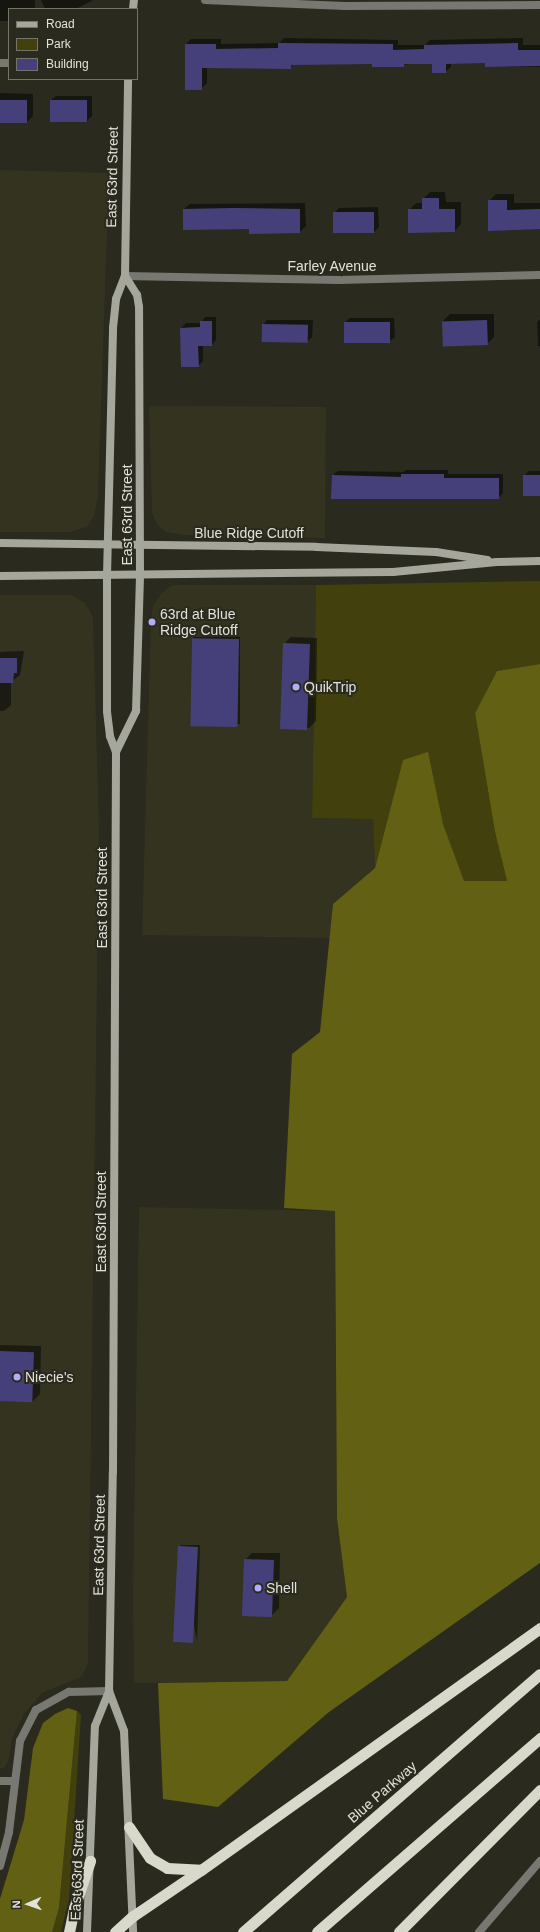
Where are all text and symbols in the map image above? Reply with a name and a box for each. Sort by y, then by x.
legend [8,8,138,80]
text: Road [46,17,75,31]
text: Park [46,37,71,51]
text: Building [46,57,89,71]
street label: East 63rd Street [103,126,121,228]
street label: Farley Avenue [287,258,377,274]
street label: East 63rd Street [119,464,135,566]
street label: Blue Ridge Cutoff [194,525,304,541]
place label: 63rd at Blue Ridge Cutoff [160,606,238,638]
marker: 63rd at Blue Ridge Cutoff [147,617,157,627]
place label: QuikTrip [304,679,356,695]
marker: QuikTrip [291,682,301,692]
street label: East 63rd Street [94,847,110,949]
street label: East 63rd Street [93,1171,109,1273]
place label: Niecie's [25,1369,74,1385]
marker: Niecie's [12,1372,22,1382]
street label: East 63rd Street [90,1494,108,1596]
place label: Shell [266,1580,297,1596]
marker: Shell [253,1583,263,1593]
street label: Blue Parkway [344,1758,420,1826]
street label: East 63rd Street [67,1819,87,1921]
north arrow [8,1884,48,1924]
text: N [10,1900,22,1909]

